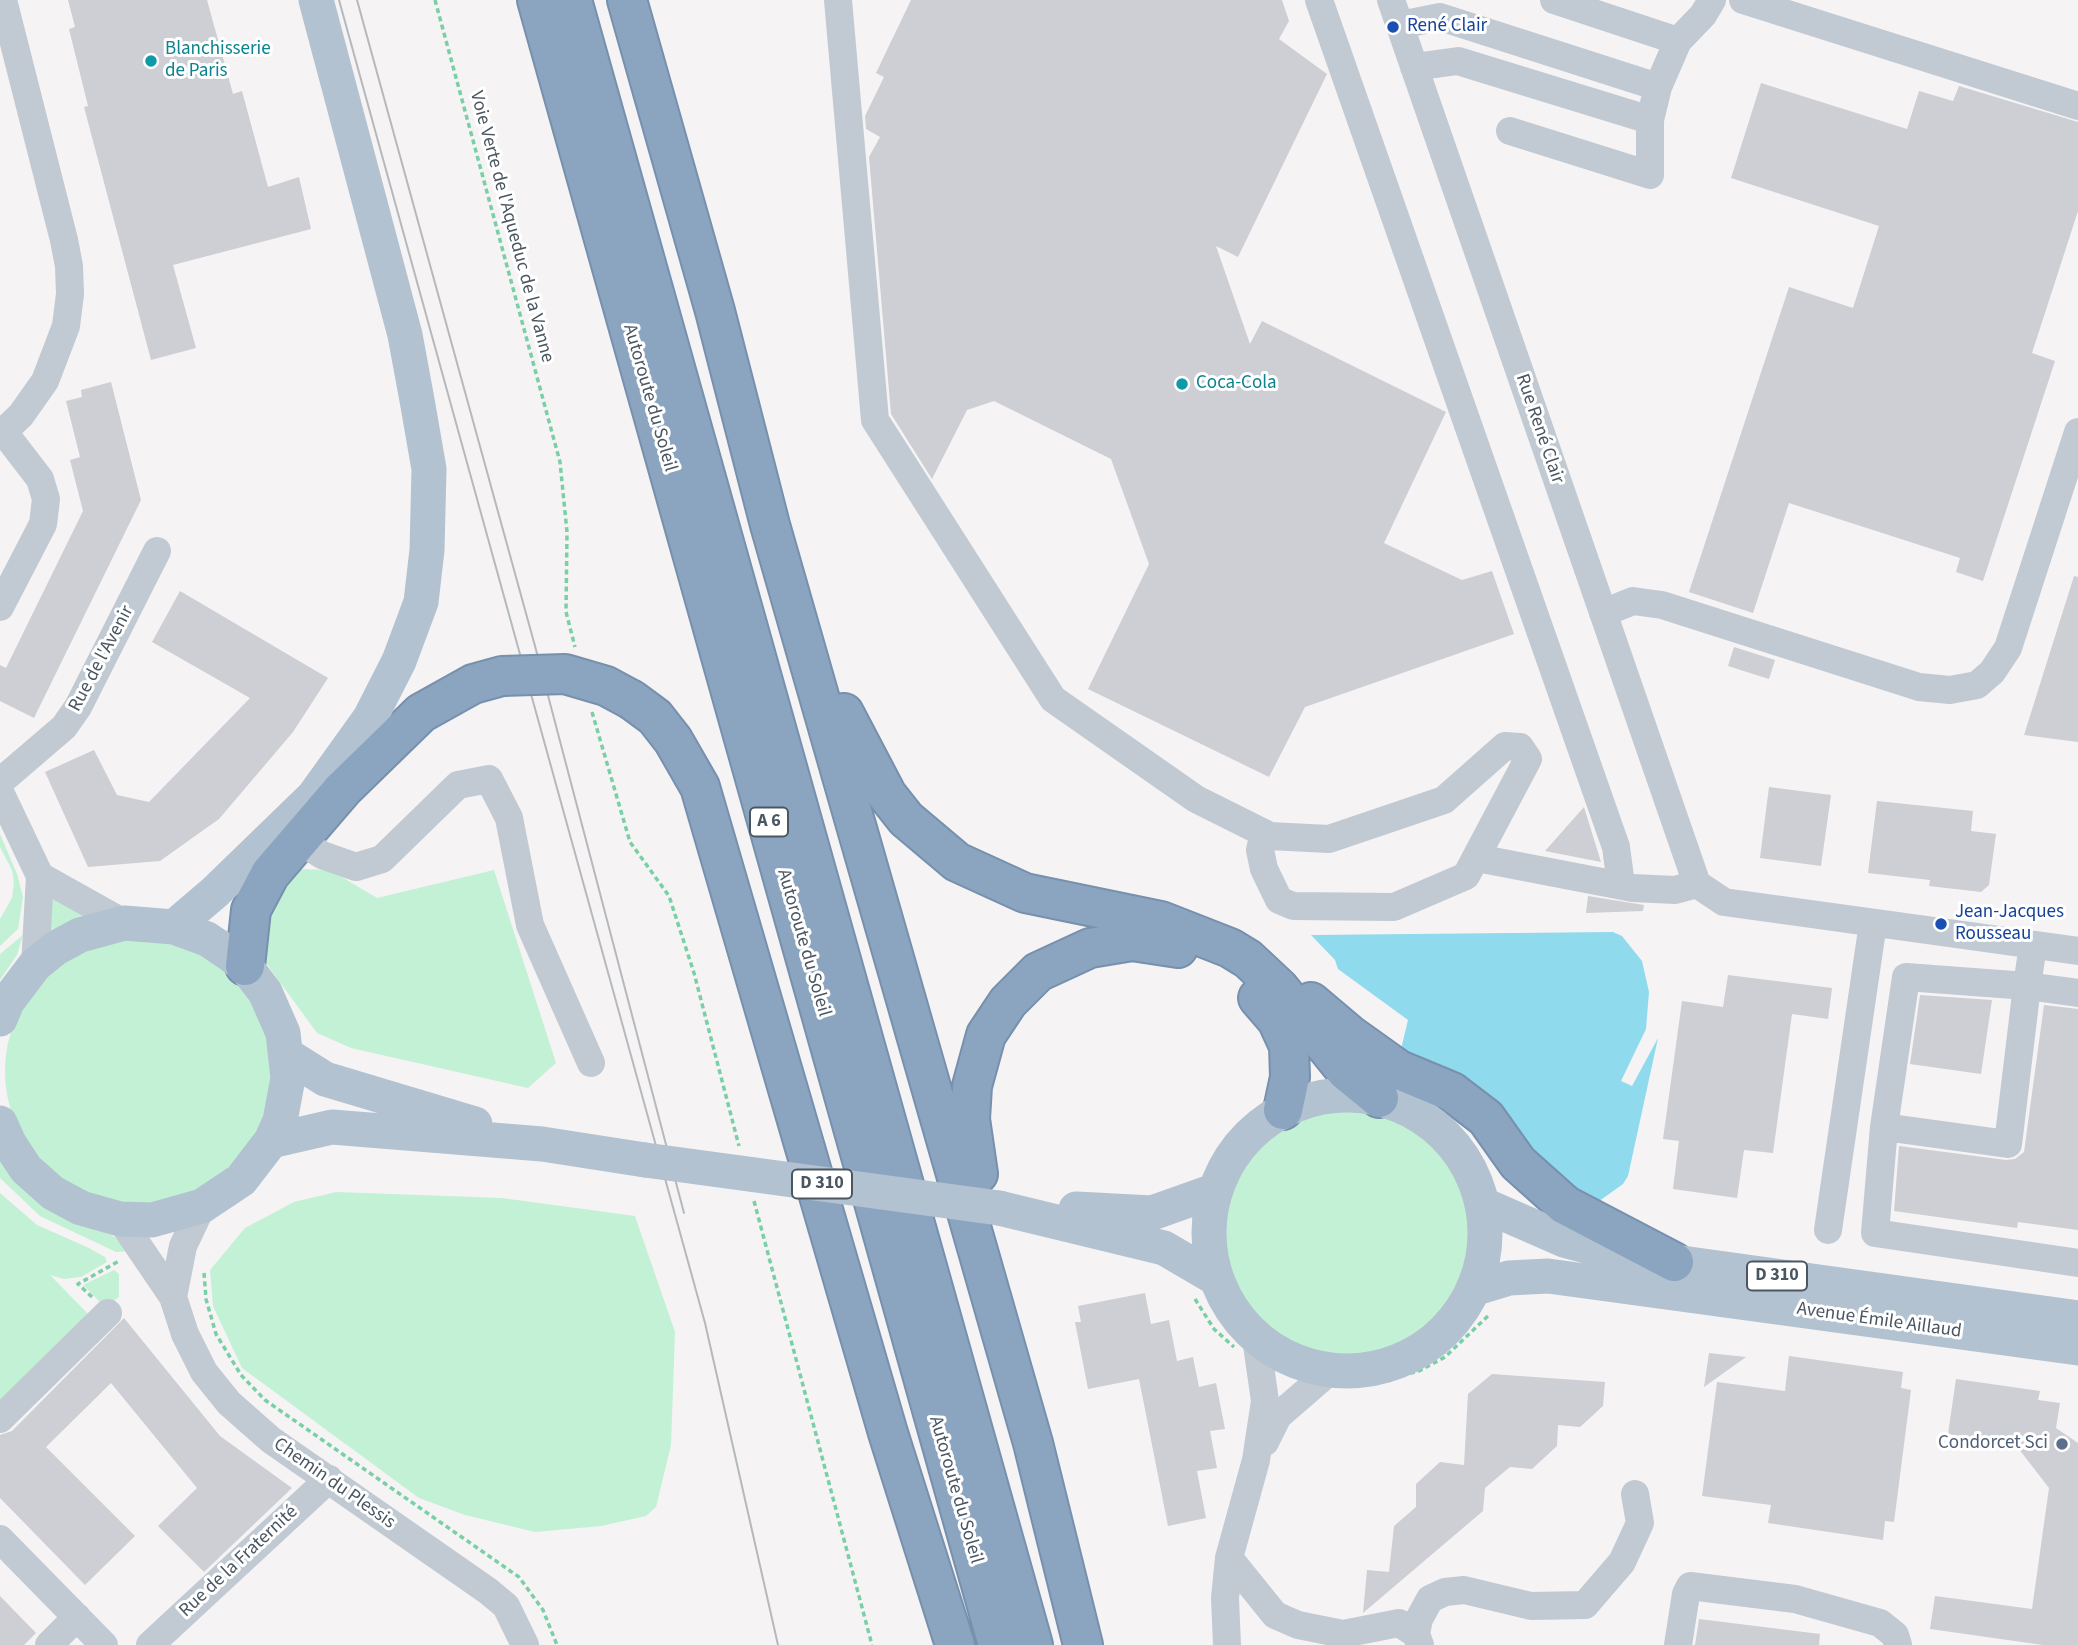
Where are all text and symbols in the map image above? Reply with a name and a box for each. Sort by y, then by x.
place label: René Clair [1407,16,1487,38]
marker: René Clair [1385,19,1401,35]
place label: Blanchisserie de Paris [165,39,271,83]
marker: Blanchisserie de Paris [143,53,159,69]
street label: Voie Verte de l'Aqueduc de la Vanne [464,89,558,365]
street label: Autoroute du Soleil [617,322,681,474]
street label: Rue René Clair [1510,371,1568,487]
place label: Coca-Cola [1196,373,1277,395]
marker: Coca-Cola [1174,376,1190,392]
street label: Rue de l'Avenir [65,602,139,716]
road number: A 6 [750,808,788,836]
street label: Autoroute du Soleil [771,867,835,1019]
place label: Jean-Jacques Rousseau [1955,902,2064,946]
marker: Jean-Jacques Rousseau [1933,916,1949,932]
road number: D 310 [792,1170,852,1198]
road number: D 310 [1747,1261,1807,1290]
street label: Avenue Émile Aillaud [1795,1298,1963,1344]
street label: Autoroute du Soleil [923,1414,987,1566]
place label: Condorcet Sci [1938,1433,2048,1455]
street label: Chemin du Plessis [269,1434,399,1534]
marker: Condorcet Sci [2054,1436,2070,1452]
street label: Rue de la Fraternité [175,1501,303,1623]

